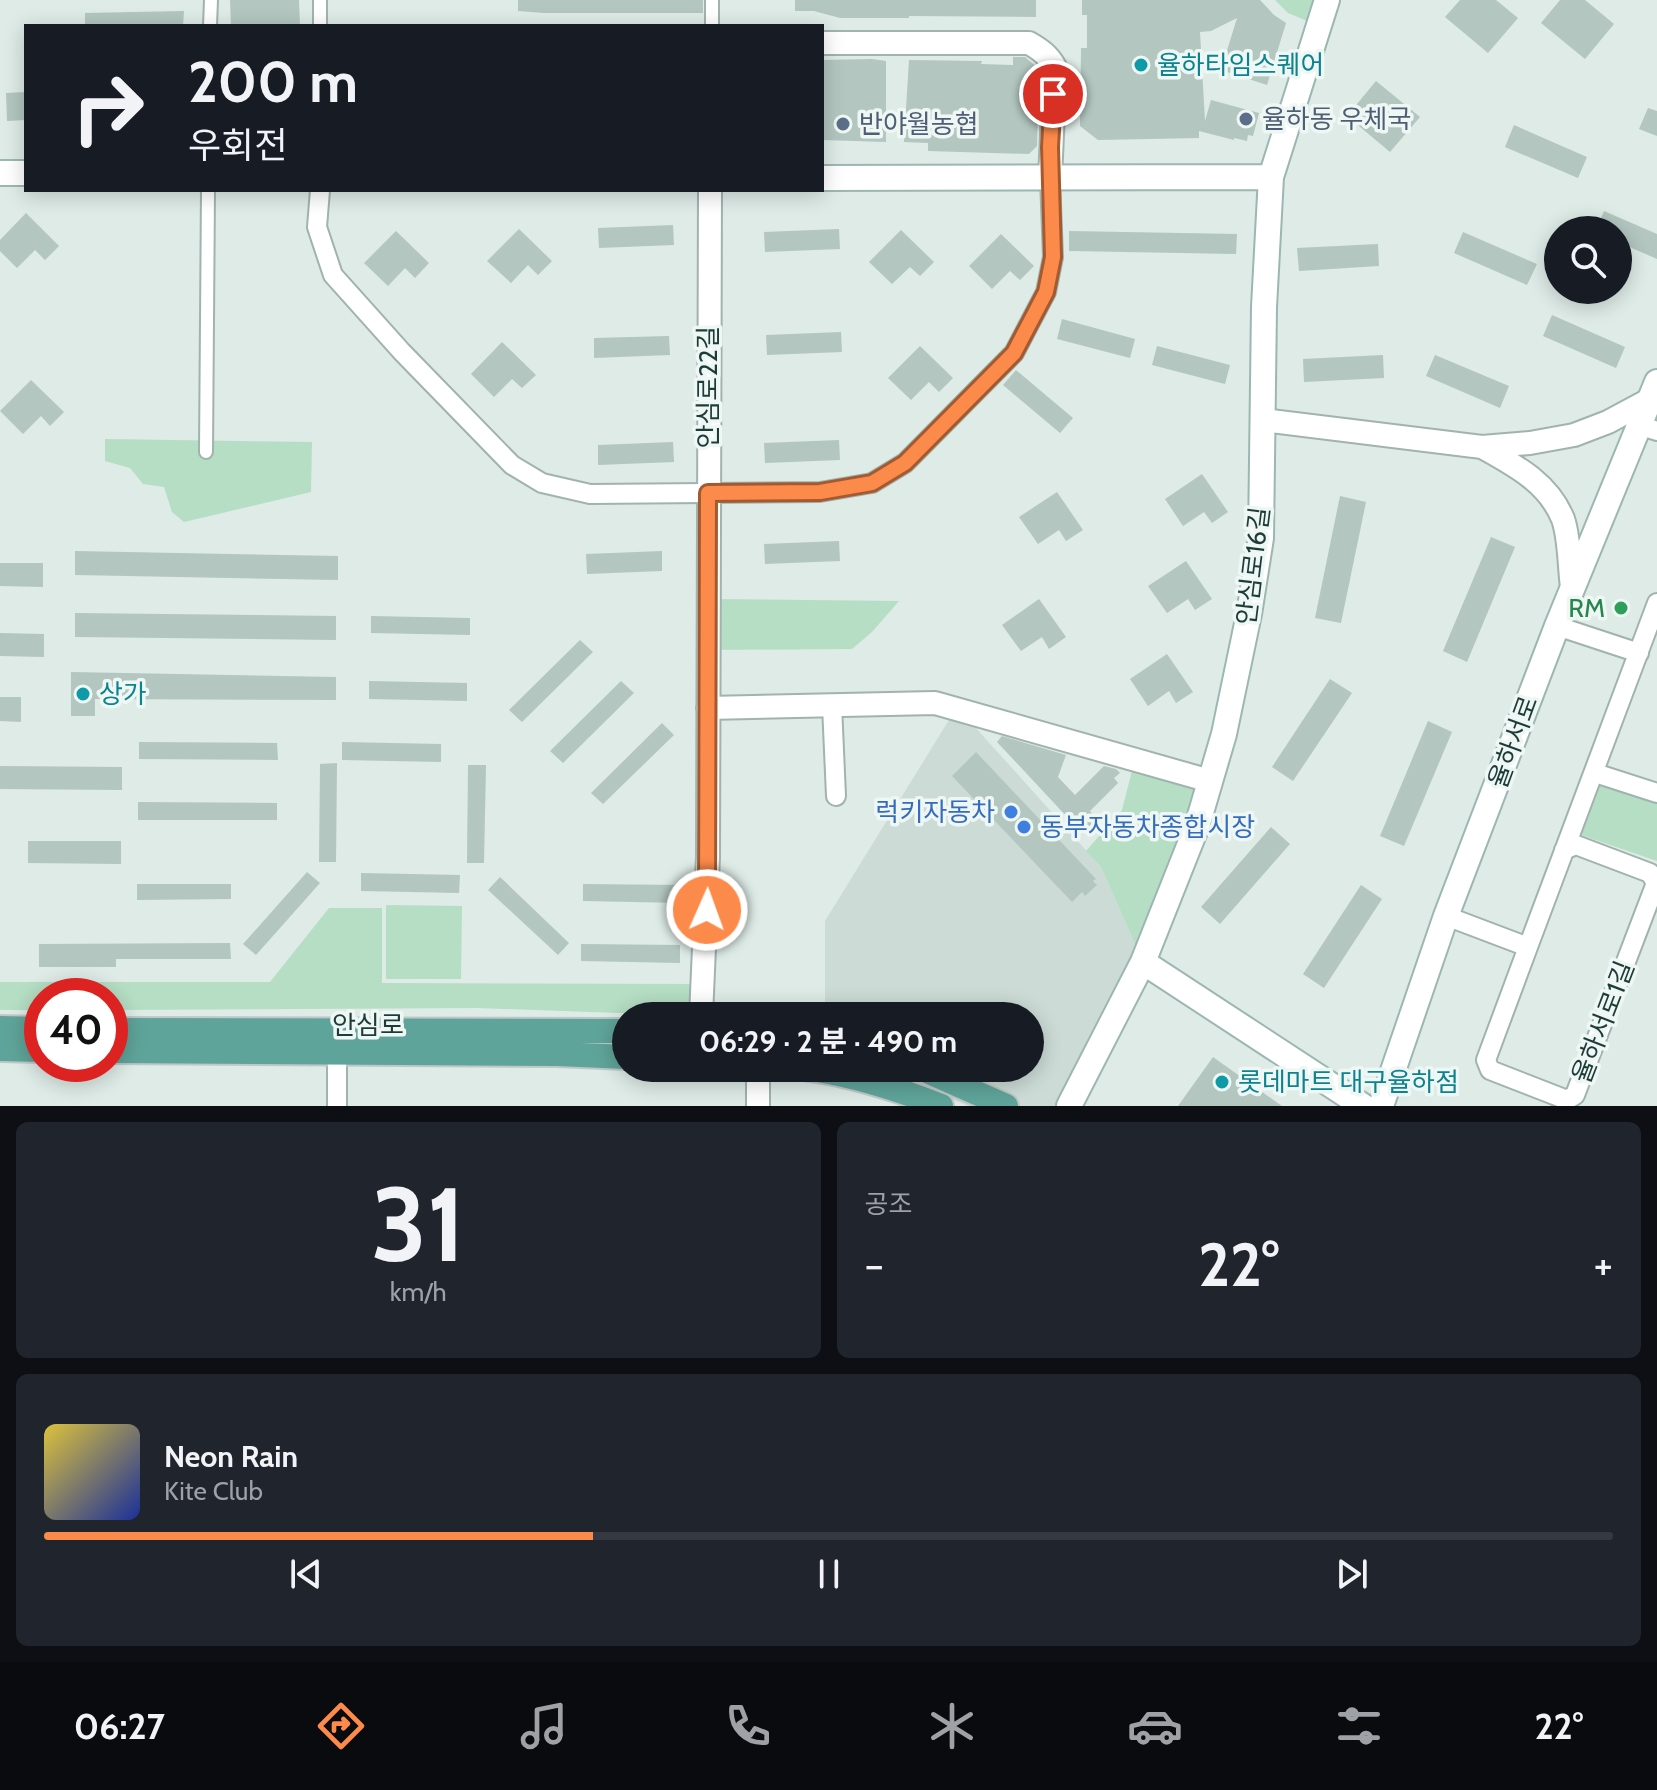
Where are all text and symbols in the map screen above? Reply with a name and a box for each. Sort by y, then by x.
text: 200 m [188,48,358,116]
place label: 율하타임스퀘어 [1157,49,1324,81]
icon: right [56,56,160,160]
marker: 율하타임스퀘어 [1132,56,1150,74]
pin [1019,60,1087,128]
icon: arrive [1031,72,1075,116]
place label: 율하동 우체국 [1262,103,1411,135]
place label: 반야월농협 [859,108,979,140]
marker: 율하동 우체국 [1237,110,1255,128]
marker: 반야월농협 [834,115,852,133]
text: 우회전 [188,123,287,167]
map controls [1544,216,1632,304]
button: search [1544,216,1632,304]
street label: 안심로22길 [692,326,724,448]
street label: 안심로16길 [1230,505,1276,627]
place label: RM [1568,592,1605,624]
marker: RM [1612,599,1630,617]
place label: 상가 [99,678,147,710]
marker: 상가 [74,685,92,703]
street label: 율하서로 [1482,692,1544,792]
place label: 럭키자동차 [875,796,995,828]
marker: 럭키자동차 [1002,803,1020,821]
place label: 동부자동차종합시장 [1040,811,1255,843]
marker: 동부자동차종합시장 [1015,818,1033,836]
position arrow [665,868,749,952]
street label: 율하서로1길 [1565,956,1641,1088]
speed limit sign: 40 [24,978,128,1082]
street label: 안심로 [332,1009,404,1041]
text: 06:29 · 2 분 · 490 m [699,1023,957,1060]
place label: 롯데마트 대구율하점 [1238,1066,1459,1098]
marker: 롯데마트 대구율하점 [1213,1073,1231,1091]
text: 31 [371,1161,465,1287]
text: 공조 [865,1188,912,1220]
text: 22° [1198,1228,1279,1301]
text: − [865,1238,884,1291]
text: + [1594,1238,1613,1291]
text: km/h [390,1276,447,1308]
text: Neon Rain [164,1438,298,1475]
text: Kite Club [164,1475,263,1507]
icon: previous [284,1552,328,1596]
icon: pause [807,1552,851,1596]
icon: next [1330,1552,1374,1596]
icon: directions [313,1698,369,1754]
icon: music [516,1698,572,1754]
icon: phone [720,1698,776,1754]
icon: climate [924,1698,980,1754]
icon: car [1127,1698,1183,1754]
icon: filters [1331,1698,1387,1754]
text: 06:27 [74,1704,165,1748]
text: 22° [1535,1704,1583,1748]

